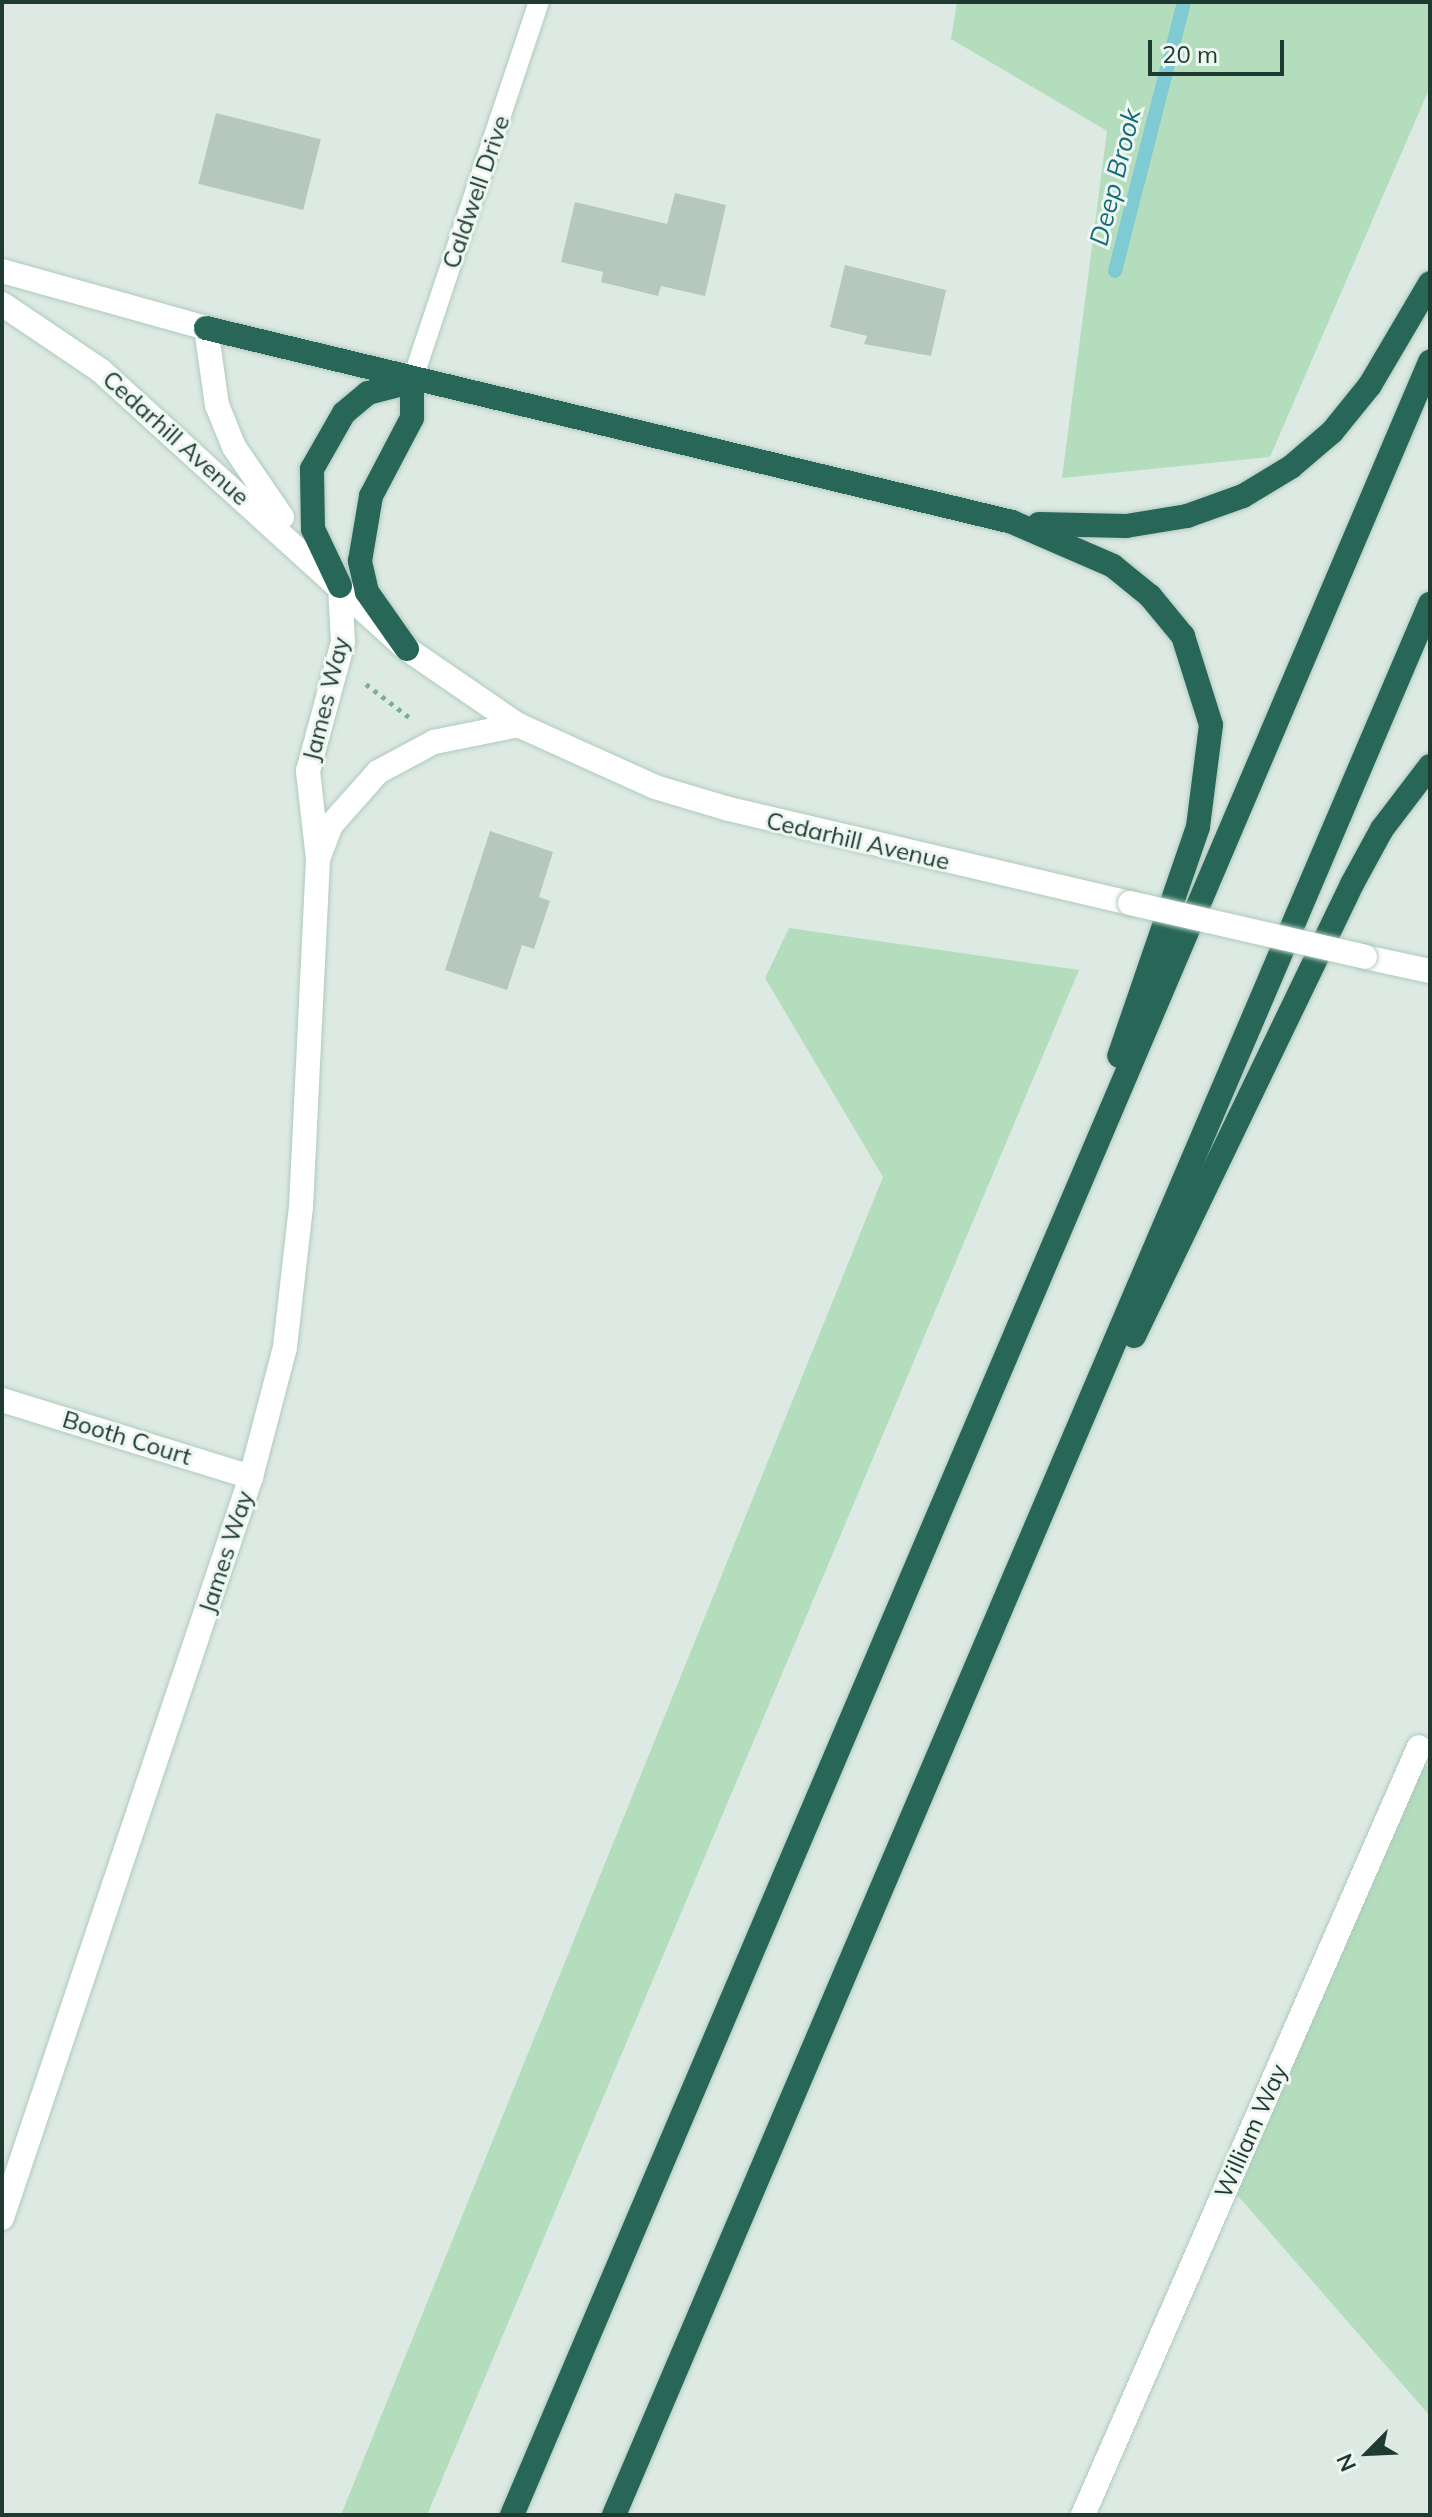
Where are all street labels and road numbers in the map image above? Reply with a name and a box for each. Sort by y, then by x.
street label: Caldwell Drive [436,112,516,272]
street label: Cedarhill Avenue [97,365,255,511]
street label: James Way [297,634,355,764]
street label: Cedarhill Avenue [764,806,952,876]
street label: Booth Court [59,1405,195,1471]
street label: James Way [193,1487,259,1617]
street label: William Way [1209,2060,1293,2202]

